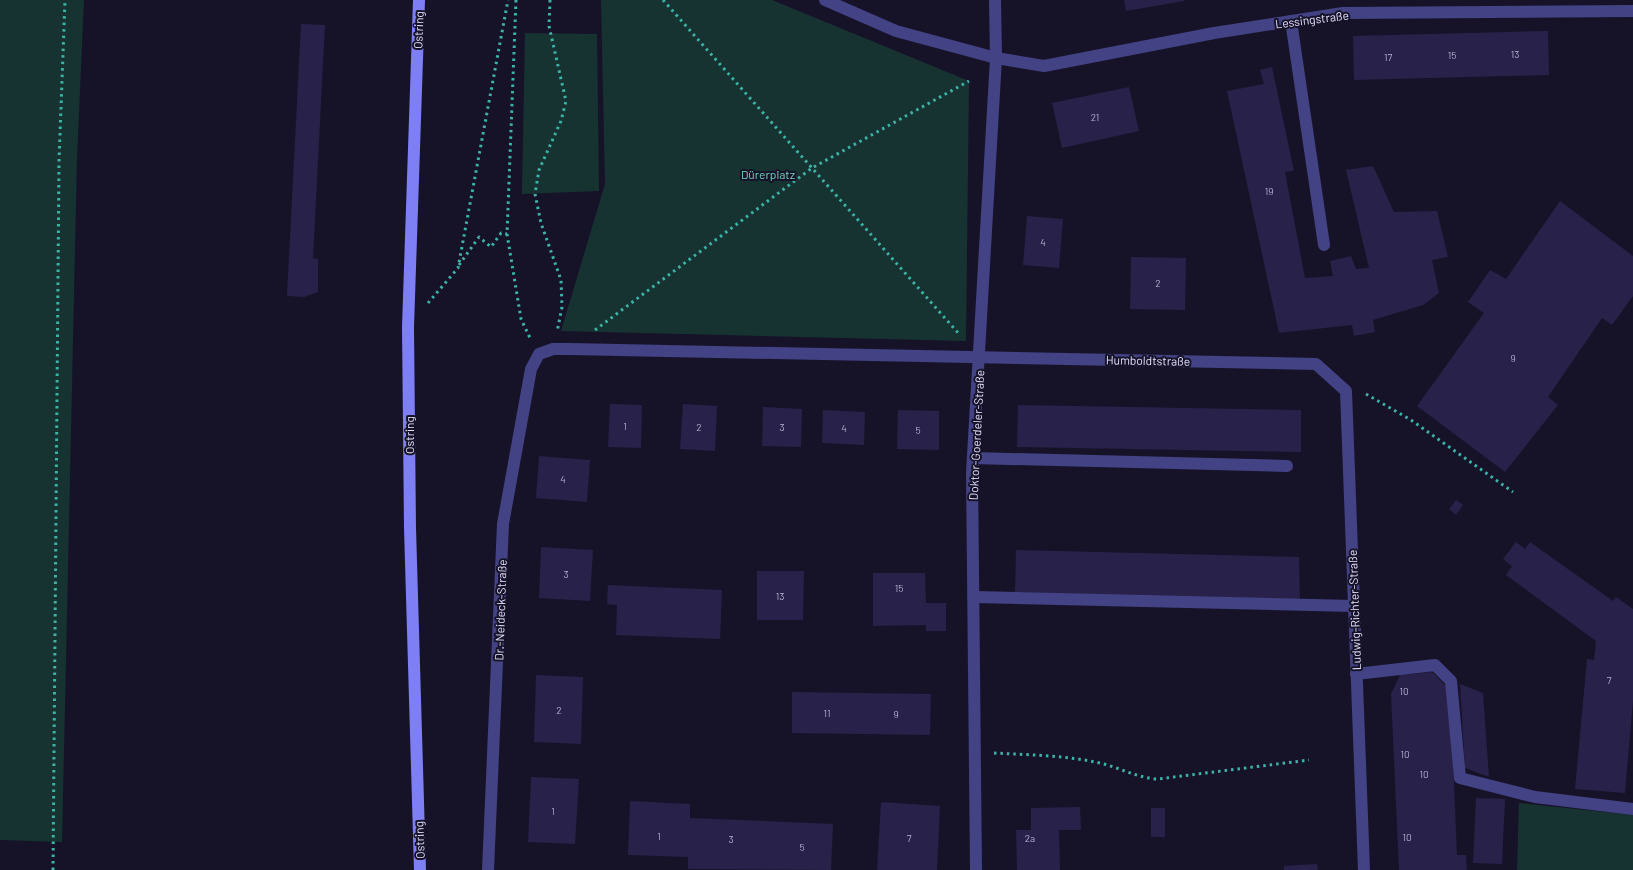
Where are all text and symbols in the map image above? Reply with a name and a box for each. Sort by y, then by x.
street label: Lessingstraße [1274,8,1350,30]
street label: Ostring [410,11,426,49]
house number: 13 [1511,48,1519,60]
house number: 15 [1448,49,1456,61]
house number: 17 [1384,51,1392,63]
house number: 21 [1091,111,1099,123]
park label: Dürerplatz [741,167,795,181]
house number: 19 [1265,185,1273,197]
house number: 4 [1040,236,1046,248]
house number: 2 [1155,277,1161,289]
street label: Humboldtstraße [1106,352,1190,368]
house number: 9 [1510,352,1516,364]
street label: Doktor-Goerdeler-Straße [966,370,986,500]
street label: Ostring [402,416,416,454]
house number: 1 [623,420,627,432]
house number: 2 [696,421,702,433]
house number: 3 [779,421,785,433]
house number: 4 [841,422,847,434]
house number: 5 [915,424,921,436]
house number: 4 [560,473,566,485]
street label: Ludwig-Richter-Straße [1345,550,1363,670]
street label: Dr.-Neideck-Straße [491,559,509,661]
house number: 3 [563,568,569,580]
house number: 15 [895,582,903,594]
house number: 13 [776,590,784,602]
house number: 7 [1607,674,1612,686]
house number: 10 [1399,685,1409,697]
house number: 2 [556,704,562,716]
house number: 11 [823,707,831,719]
house number: 9 [893,708,899,720]
house number: 10 [1400,748,1410,760]
house number: 10 [1419,768,1429,780]
house number: 1 [551,805,555,817]
street label: Ostring [411,821,427,859]
house number: 1 [657,830,661,842]
house number: 10 [1402,831,1412,843]
house number: 7 [907,832,912,844]
house number: 2a [1025,832,1035,844]
house number: 3 [728,833,734,845]
house number: 5 [799,841,805,853]

